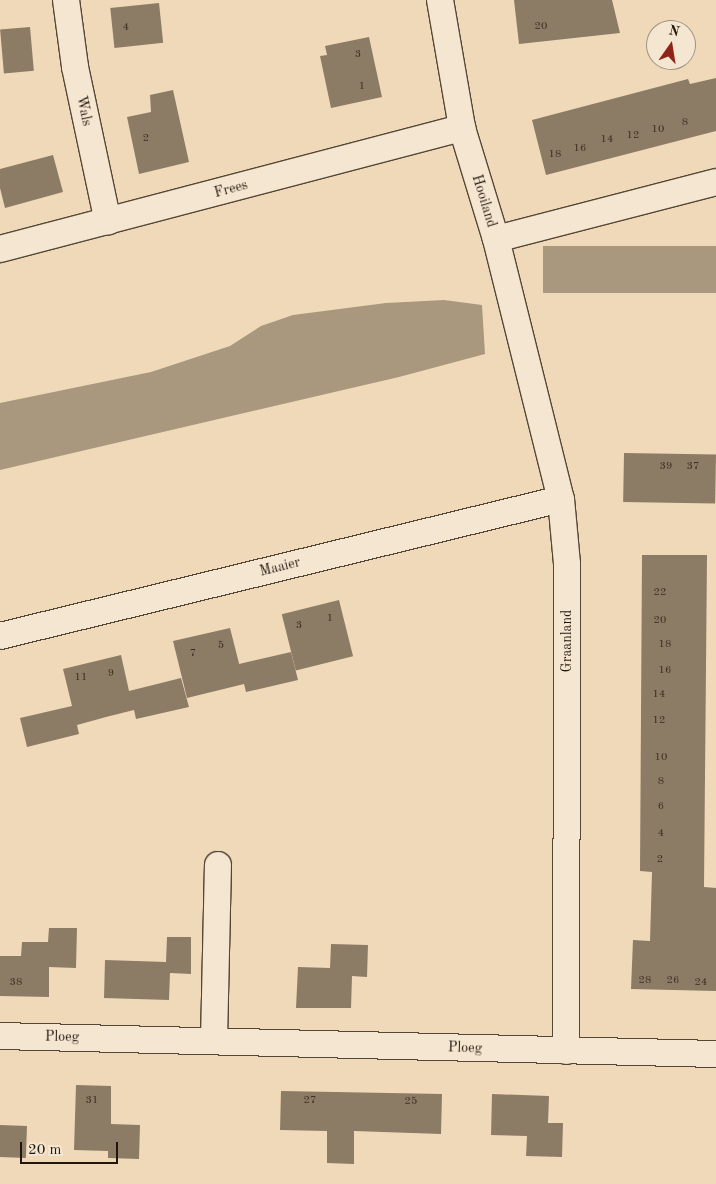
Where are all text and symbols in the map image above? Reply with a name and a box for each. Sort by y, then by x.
house number: 20 [535,20,547,34]
north arrow [646,20,696,70]
house number: 4 [123,21,129,35]
text: N [667,23,681,39]
house number: 3 [355,48,361,62]
house number: 1 [359,80,365,94]
street label: Wals [73,94,95,128]
house number: 8 [682,116,688,130]
house number: 10 [652,123,664,137]
house number: 12 [627,129,639,143]
house number: 2 [143,132,149,146]
house number: 14 [601,133,613,147]
house number: 16 [574,142,586,156]
house number: 18 [549,148,561,162]
street label: Hooiland [468,173,500,229]
street label: Frees [212,176,250,202]
house number: 39 [660,460,672,474]
house number: 37 [687,460,699,474]
street label: Maaier [258,554,302,580]
house number: 22 [654,586,666,600]
street label: Graanland [559,610,575,672]
house number: 1 [327,612,333,626]
house number: 20 [654,614,666,628]
house number: 3 [296,619,302,633]
house number: 18 [659,638,671,652]
house number: 5 [218,639,224,653]
house number: 7 [190,647,196,661]
house number: 16 [659,664,671,678]
house number: 9 [108,667,114,681]
house number: 11 [75,671,87,685]
house number: 14 [653,688,665,702]
house number: 12 [653,714,665,728]
house number: 10 [655,751,667,765]
house number: 8 [658,775,664,789]
house number: 6 [658,800,664,814]
house number: 4 [658,827,664,841]
house number: 2 [657,853,663,867]
house number: 28 [639,974,651,988]
house number: 26 [667,974,679,988]
house number: 38 [10,976,22,990]
house number: 24 [695,976,707,990]
street label: Ploeg [45,1028,79,1046]
street label: Ploeg [448,1039,482,1057]
house number: 31 [86,1094,98,1108]
house number: 27 [304,1094,316,1108]
house number: 25 [405,1095,417,1109]
scale bar [22,1132,120,1164]
text: 20 m [28,1143,62,1158]

